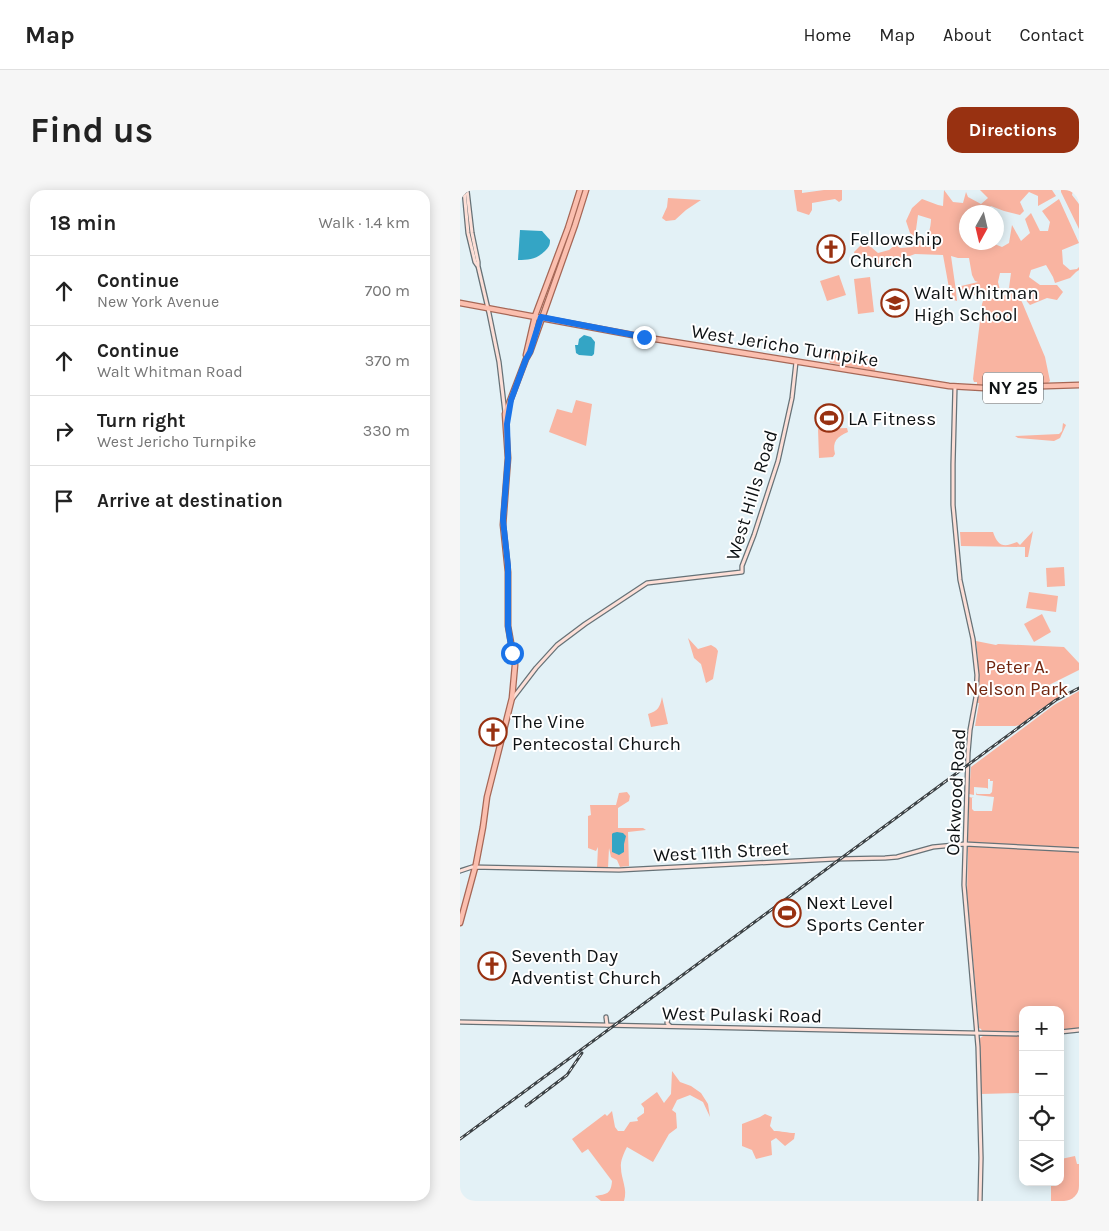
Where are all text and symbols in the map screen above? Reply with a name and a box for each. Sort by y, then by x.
text: Map [25,21,75,49]
text: Home [803,24,851,46]
text: Map [879,24,915,46]
text: About [943,24,992,46]
text: Contact [1020,24,1084,46]
button: Directions [947,107,1079,153]
text: Find us [30,110,153,151]
north arrow [959,205,1004,250]
text: 18 min [50,211,116,235]
text: Walk · 1.4 km [319,213,410,232]
place label: Fellowship Church [850,228,942,272]
church icon: Fellowship Church [816,234,846,264]
text: Continue [97,270,179,292]
icon: ahead [50,277,78,305]
text: 700 m [365,281,410,300]
place label: Walt Whitman High School [914,282,1039,326]
school or university icon: Walt Whitman High School [880,288,910,318]
text: New York Avenue [97,292,219,311]
street label: West Jericho Turnpike [690,320,880,372]
route end [633,326,656,349]
text: Continue [97,340,179,362]
icon: ahead [50,347,78,375]
text: 370 m [365,351,410,370]
text: Walt Whitman Road [97,362,243,381]
road number: NY 25 [983,372,1043,404]
sports icon: LA Fitness [814,403,844,433]
place label: LA Fitness [848,408,936,430]
text: Turn right [97,410,186,432]
icon: right [50,417,78,445]
text: 330 m [363,421,410,440]
street label: West Hills Road [722,428,782,563]
text: West Jericho Turnpike [97,432,256,451]
icon: arrive [50,487,78,515]
text: Arrive at destination [97,490,283,512]
route start [501,642,524,665]
park label: Peter A. Nelson Park [966,656,1069,700]
place label: The Vine Pentecostal Church [512,711,681,755]
church icon: The Vine Pentecostal Church [478,717,508,747]
street label: Oakwood Road [942,728,970,856]
street label: West 11th Street [653,837,789,867]
place label: Next Level Sports Center [806,892,924,936]
sports icon: Next Level Sports Center [772,898,802,928]
place label: Seventh Day Adventist Church [511,945,661,989]
church icon: Seventh Day Adventist Church [477,951,507,981]
street label: West Pulaski Road [662,1003,822,1027]
map controls [1019,1006,1064,1186]
button: + [1019,1006,1064,1051]
button: − [1019,1051,1064,1096]
button: locate [1019,1096,1064,1141]
button: layers [1019,1141,1064,1186]

